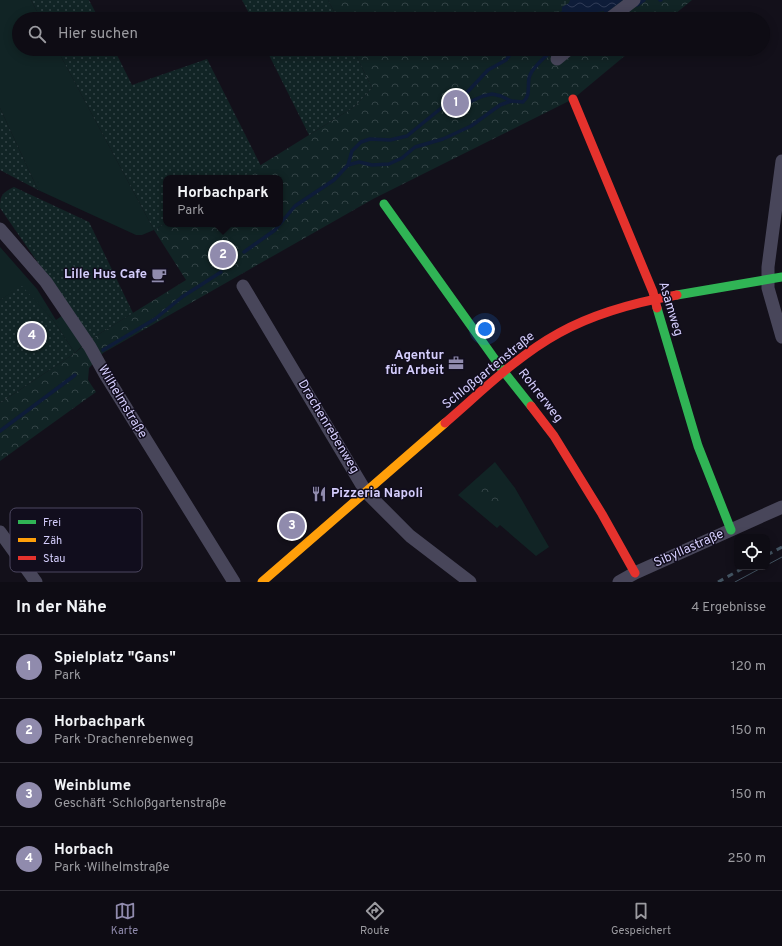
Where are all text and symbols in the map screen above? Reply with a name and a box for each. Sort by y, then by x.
search box [12,12,770,56]
icon: search [26,23,48,45]
text: Hier suchen [58,25,138,44]
pin: 1 [443,88,469,118]
popup [163,175,283,227]
text: Horbachpark [177,184,269,203]
text: Park [177,203,204,219]
pin: 2 [210,240,236,270]
cafe icon: Lille Hus Cafe [150,266,168,284]
place label: Lille Hus Cafe [64,267,147,283]
street label: Asamweg [654,280,686,338]
your location [475,319,495,339]
pin: 4 [19,321,45,351]
street label: Schloßgartenstraße [440,329,538,413]
place label: Agentur für Arbeit [385,348,445,379]
office icon: Agentur für Arbeit [447,354,465,372]
street label: Wilhelmstraße [94,362,150,442]
street label: Rohrerweg [514,366,566,426]
street label: Drachenrebenweg [294,377,362,477]
restaurant icon: Pizzeria Napoli [310,485,328,503]
place label: Pizzeria Napoli [331,486,423,502]
legend [10,508,142,572]
pin: 3 [279,511,305,541]
text: Frei [43,516,61,530]
street label: Sibyllastraße [651,526,727,572]
text: Zäh [43,534,62,548]
map controls [734,534,770,570]
button: locate [734,534,770,570]
text: Stau [43,552,66,566]
text: In der Nähe [16,597,107,619]
text: 4 Ergebnisse [691,600,766,616]
text: Spielplatz "Gans" [54,649,176,668]
text: 1 [26,659,32,675]
text: 120 m [731,659,766,675]
text: Park [54,668,81,684]
text: Horbachpark [54,713,145,732]
text: 2 [25,723,33,739]
text: 150 m [731,723,766,739]
text: Park · Drachenrebenweg [54,732,194,748]
text: Weinblume [54,777,131,796]
text: 3 [25,787,33,803]
text: 150 m [731,787,766,803]
text: Geschäft · Schloßgartenstraße [54,796,226,812]
text: Horbach [54,841,114,860]
text: 4 [25,851,33,867]
text: 250 m [728,851,766,867]
text: Park · Wilhelmstraße [54,860,169,876]
tab: Karte [111,900,138,938]
tab: Route [360,900,389,938]
tab: Gespeichert [611,900,671,938]

